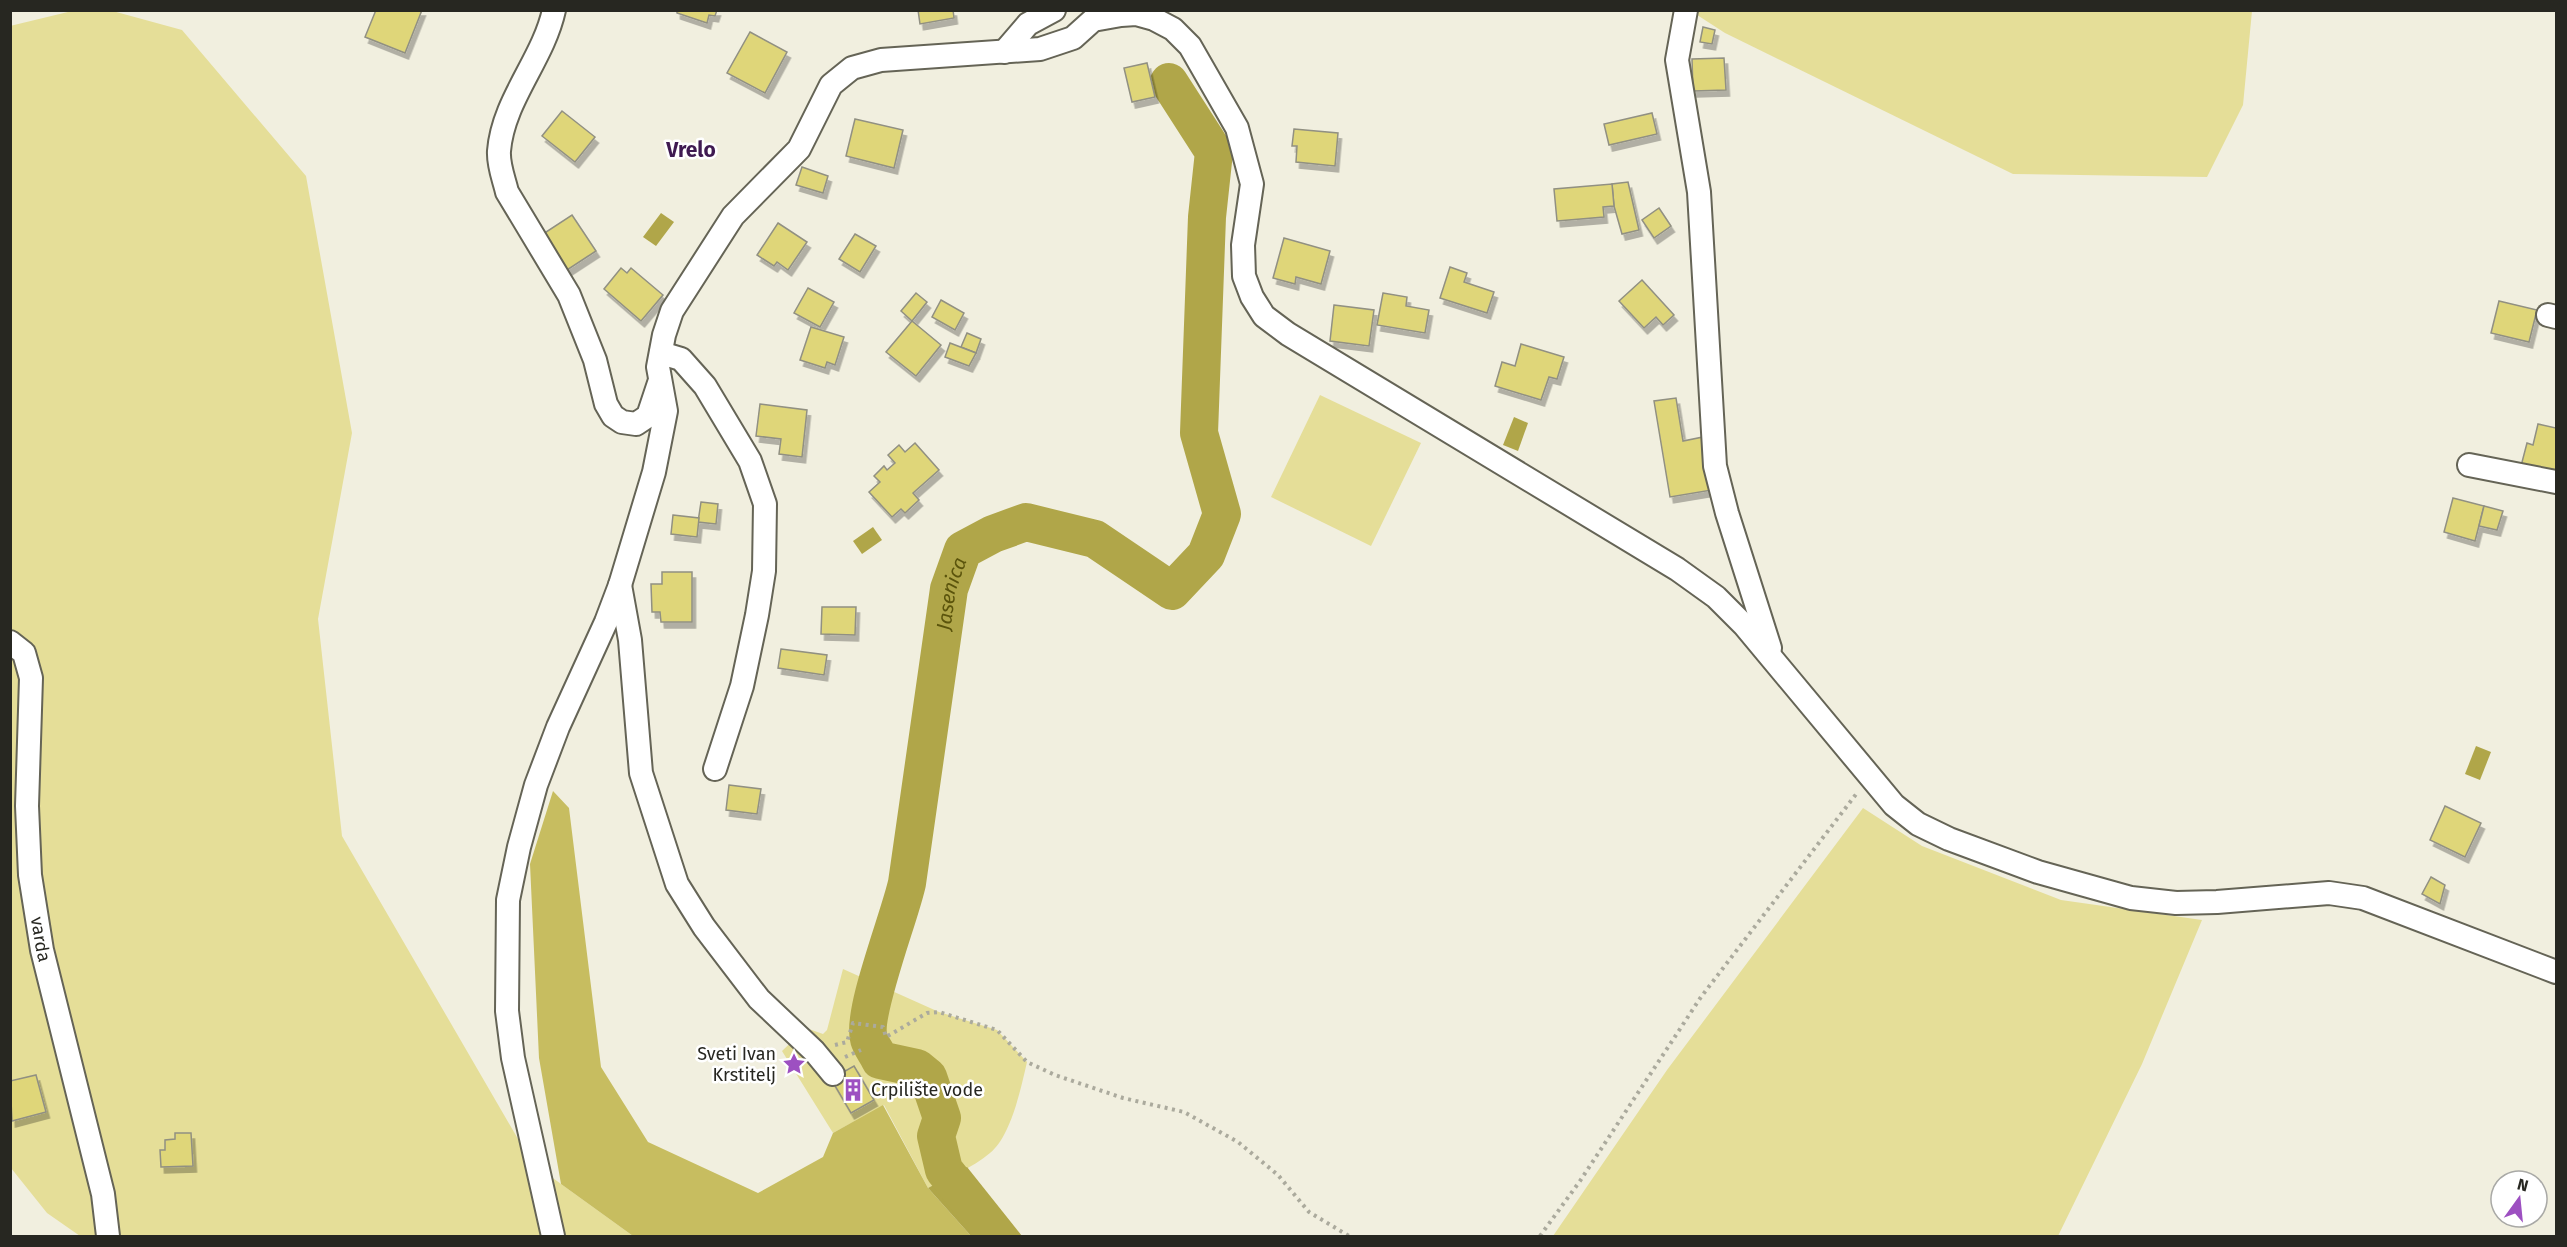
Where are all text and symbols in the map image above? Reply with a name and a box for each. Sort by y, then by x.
district label: Vrelo [665,137,716,163]
water label: Jasenica [931,554,971,633]
street label: varda [26,915,56,964]
place label: Sveti Ivan Krstitelj [697,1043,776,1086]
place icon: Sveti Ivan Krstitelj [781,1051,807,1077]
building icon: Crpilište vode [840,1077,866,1103]
place label: Crpilište vode [871,1079,983,1101]
north arrow [2489,1169,2549,1229]
text: N [2515,1174,2530,1196]

